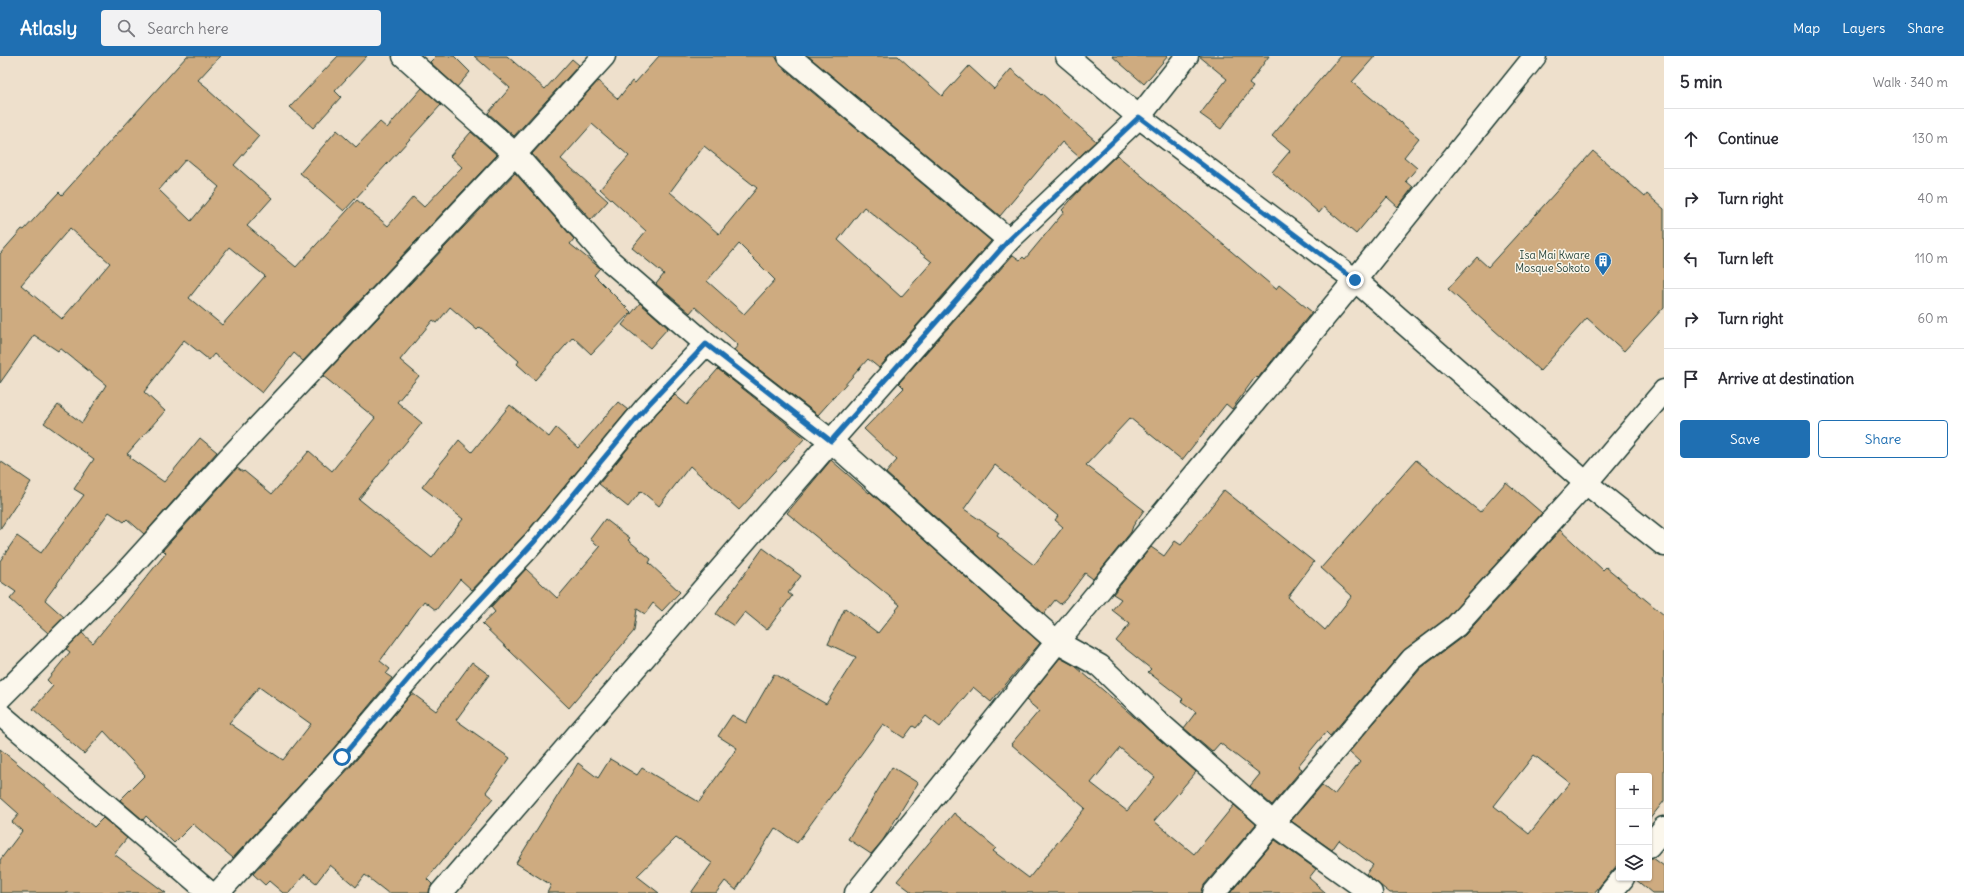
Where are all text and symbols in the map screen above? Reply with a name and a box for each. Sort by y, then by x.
search box [101,10,381,46]
text: Atlasly [20,16,77,40]
icon: search [115,17,137,39]
text: Search here [147,19,229,38]
text: Map [1793,19,1820,37]
text: Layers [1842,19,1885,37]
text: Share [1907,19,1944,37]
text: 5 min [1680,71,1722,93]
text: Walk · 340 m [1873,74,1948,91]
icon: ahead [1680,128,1702,150]
text: Continue [1718,129,1779,148]
text: 130 m [1912,130,1948,147]
icon: right [1680,188,1702,210]
text: Turn right [1718,189,1783,208]
text: 40 m [1917,190,1948,207]
place label: Isa Mai Kware Mosque Sokoto [1515,248,1590,275]
icon: left [1680,248,1702,270]
text: Turn left [1718,249,1773,268]
text: 110 m [1915,250,1948,267]
building icon: Isa Mai Kware Mosque Sokoto [1593,251,1613,276]
route end [1346,271,1364,289]
icon: right [1680,308,1702,330]
text: Turn right [1718,309,1783,328]
text: 60 m [1917,310,1948,327]
icon: arrive [1680,368,1702,390]
text: Arrive at destination [1718,369,1854,388]
button: Save [1680,420,1810,458]
button: Share [1818,420,1948,458]
route start [333,748,351,766]
map controls [1616,773,1652,881]
button: + [1616,773,1652,809]
button: − [1616,809,1652,845]
button: layers [1616,845,1652,881]

